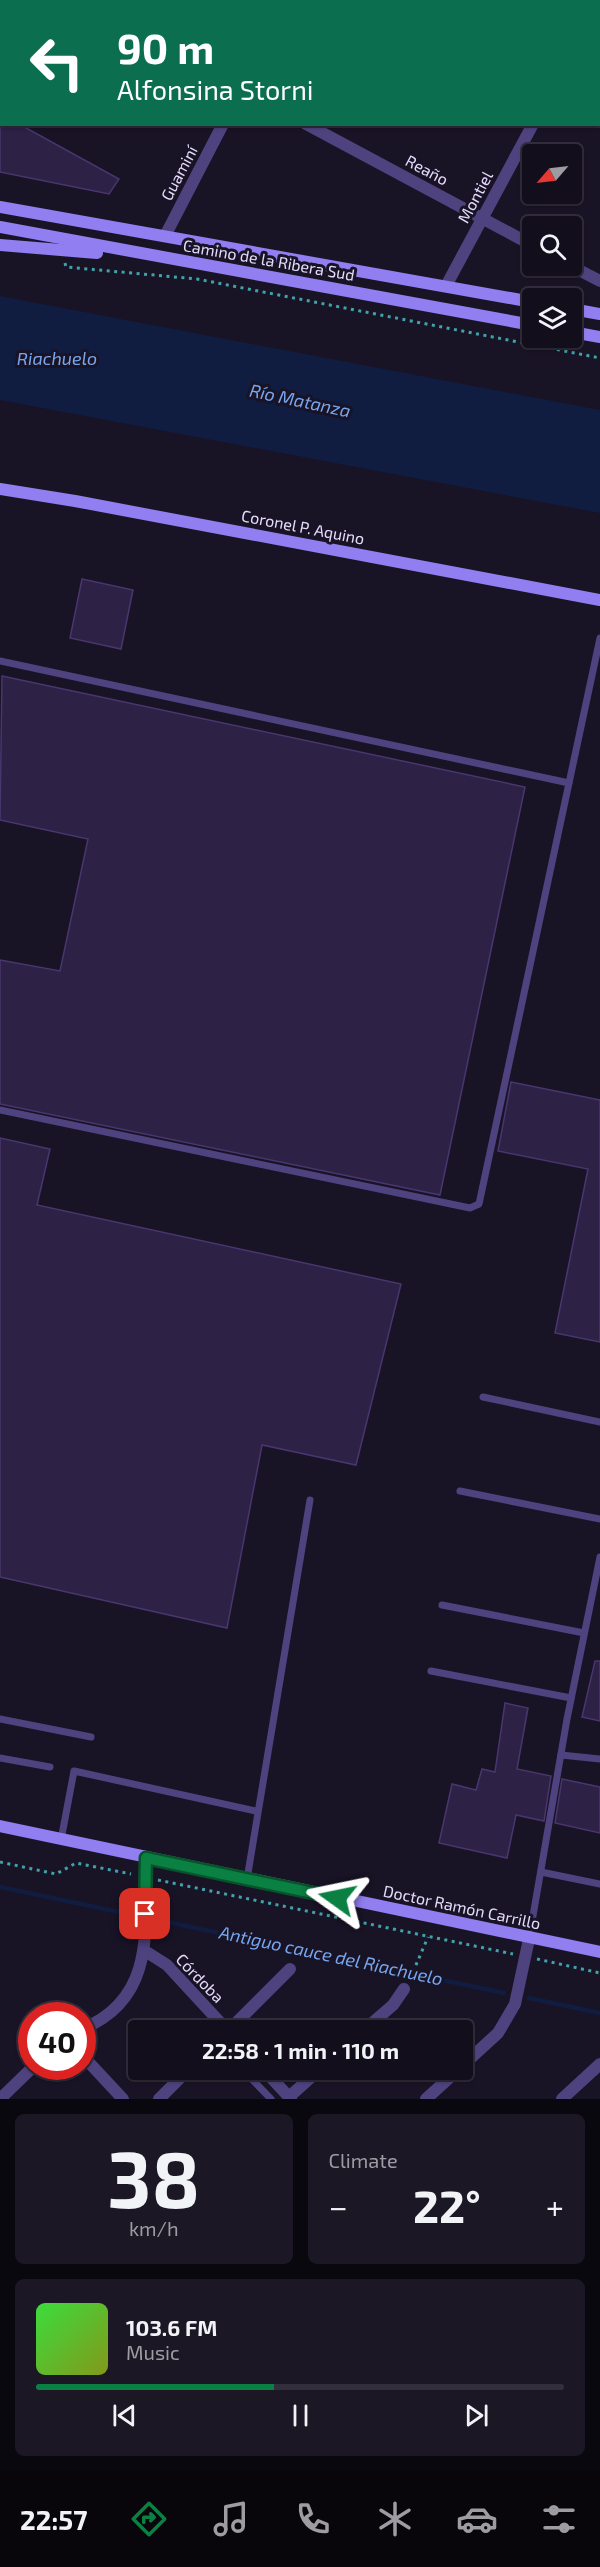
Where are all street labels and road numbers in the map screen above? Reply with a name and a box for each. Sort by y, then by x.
street label: Guaminí [156,141,201,203]
street label: Reaño [403,150,452,189]
street label: Montiel [453,167,496,226]
street label: Camino de la Ribera Sud [182,235,356,284]
street label: Coronel P. Aquino [240,505,366,548]
street label: Doctor Ramón Carrillo [382,1881,542,1932]
street label: Córdoba [172,1949,228,2006]

